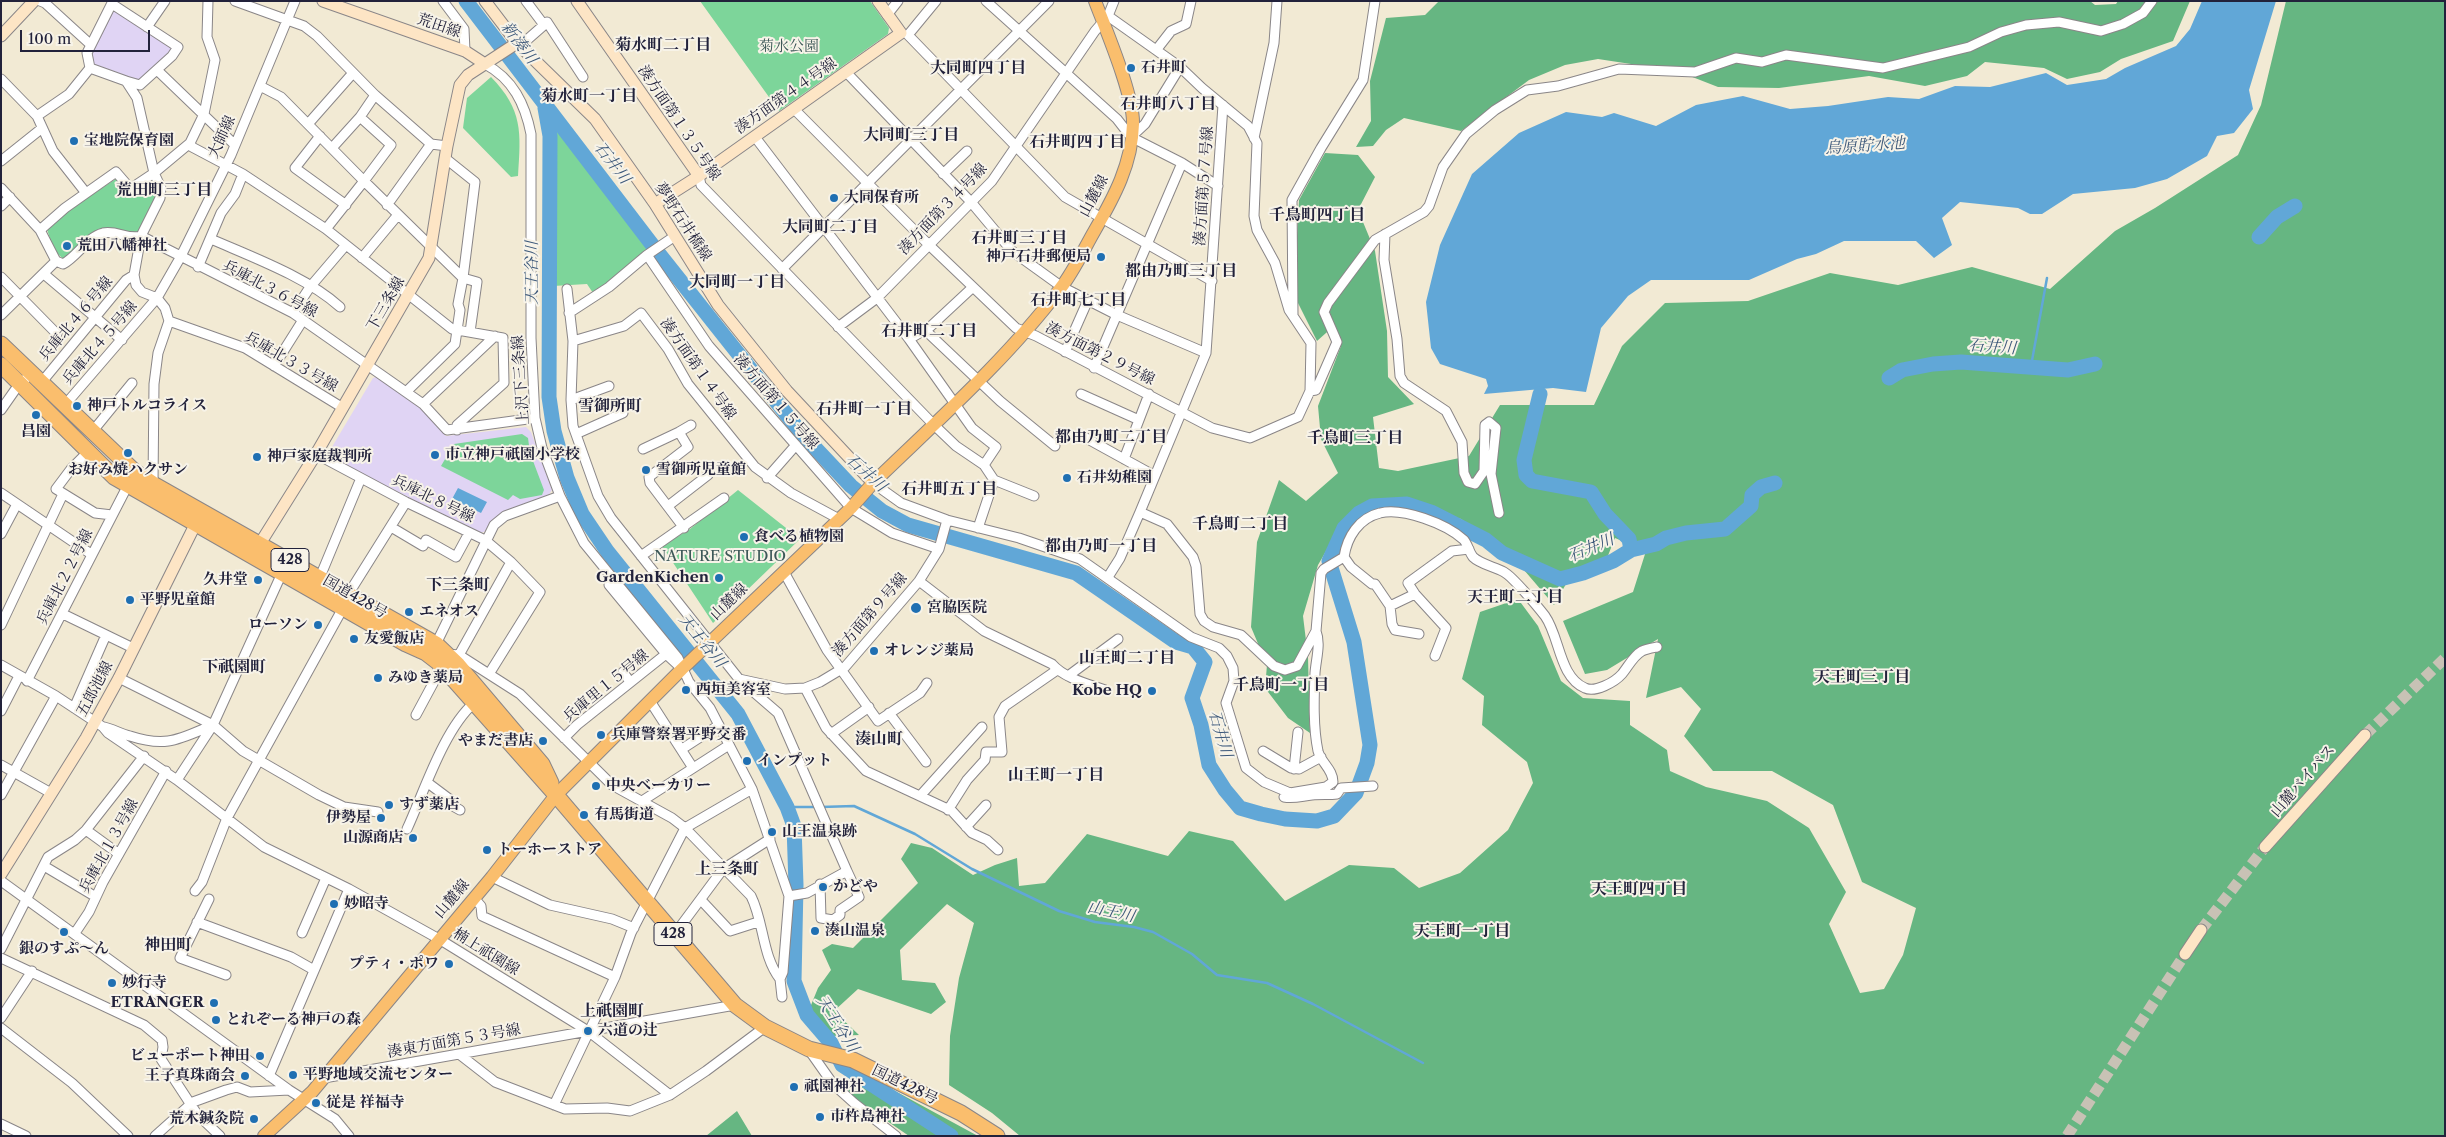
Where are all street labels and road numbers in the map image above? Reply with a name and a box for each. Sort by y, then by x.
street label: 荒田線 [415,10,463,42]
street label: 湊方面第４４号線 [732,54,840,138]
street label: 湊方面第１３５号線 [634,62,724,184]
street label: 大師線 [204,113,240,161]
street label: 湊方面第５７号線 [1191,126,1217,246]
street label: 湊方面第３４号線 [895,160,991,258]
street label: 山麓線 [1075,172,1113,220]
street label: 夢野石井橋線 [651,179,715,265]
street label: 兵庫北３６号線 [219,256,321,322]
street label: 兵庫北４６号線 [35,273,117,365]
street label: 下三条線 [363,274,409,334]
street label: 兵庫北４５号線 [59,297,141,389]
street label: 湊方面第１４号線 [656,315,740,423]
street label: 湊方面第２９号線 [1042,319,1158,389]
street label: 兵庫北３３号線 [241,328,341,396]
street label: 上沢下三条線 [509,334,533,426]
street label: 湊方面第１５号線 [730,351,822,453]
street label: 兵庫北８号線 [389,471,477,527]
street label: 兵庫北２２号線 [33,526,97,628]
road number: 428 [271,548,309,572]
street label: 湊方面第９号線 [829,569,911,661]
street label: 国道428号 [320,571,390,623]
street label: 山麓線 [707,580,751,624]
street label: 兵庫里１５号線 [560,646,652,726]
street label: 五郎池線 [73,658,117,720]
street label: 山麓バイパス [2267,741,2339,821]
street label: 兵庫北１３号線 [76,796,142,896]
street label: 山麓線 [431,876,473,922]
road number: 428 [654,922,692,946]
street label: 楠上祇園線 [449,924,523,980]
street label: 湊東方面第５３号線 [386,1020,522,1062]
street label: 国道428号 [869,1061,941,1109]

